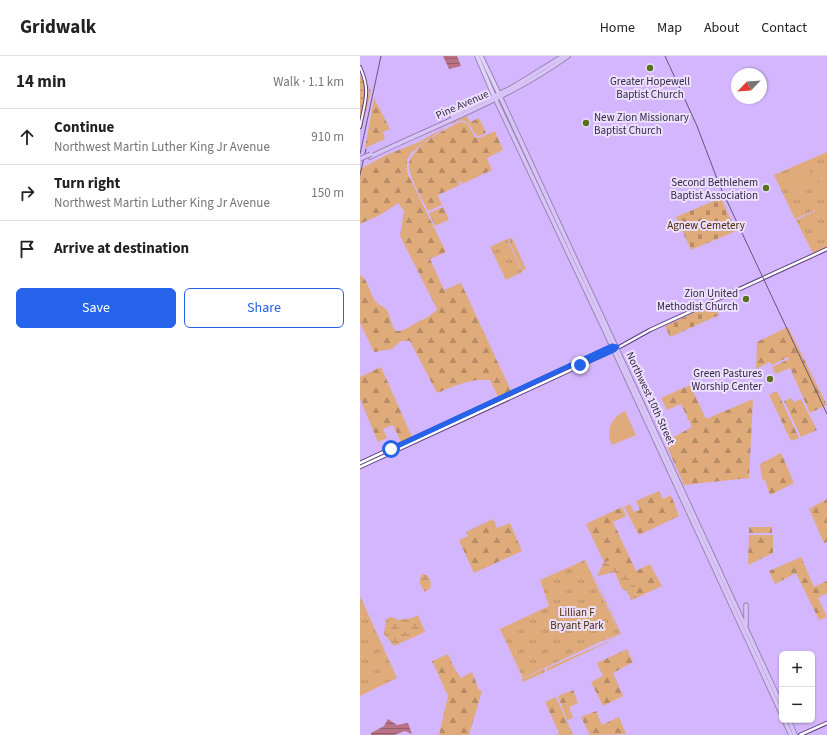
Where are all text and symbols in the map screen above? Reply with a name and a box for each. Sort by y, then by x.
text: Gridwalk [20,14,96,41]
text: Home [600,18,635,38]
text: Map [657,18,682,38]
text: About [704,18,739,38]
text: Contact [761,18,807,38]
marker: Greater Hopewell Baptist Church [645,63,655,73]
north arrow [731,68,767,104]
text: 14 min [16,70,66,94]
text: Walk · 1.1 km [273,73,344,91]
place label: Greater Hopewell Baptist Church [610,74,690,102]
street label: Pine Avenue [433,86,492,123]
place label: New Zion Missionary Baptist Church [594,110,689,138]
text: Continue [54,117,114,138]
marker: New Zion Missionary Baptist Church [581,118,591,128]
icon: ahead [16,126,38,148]
text: 910 m [311,128,344,146]
text: Northwest Martin Luther King Jr Avenue [54,138,270,156]
text: Turn right [54,173,120,194]
place label: Second Bethlehem Baptist Association [670,175,758,203]
icon: right [16,182,38,204]
marker: Second Bethlehem Baptist Association [761,183,771,193]
text: 150 m [311,184,344,202]
text: Northwest Martin Luther King Jr Avenue [54,194,270,212]
park label: Agnew Cemetery [667,218,745,233]
icon: arrive [16,238,38,260]
text: Arrive at destination [54,238,189,259]
place label: Zion United Methodist Church [657,286,738,314]
button: Save [16,288,176,328]
button: Share [184,288,344,328]
marker: Zion United Methodist Church [741,294,751,304]
street label: Northwest 10th Street [622,349,679,447]
route end [571,356,589,374]
place label: Green Pastures Worship Center [691,366,762,394]
marker: Green Pastures Worship Center [765,374,775,384]
route start [382,440,400,458]
park label: Lillian F Bryant Park [550,605,604,633]
map controls [779,651,815,723]
button: + [779,651,815,687]
button: − [779,687,815,723]

